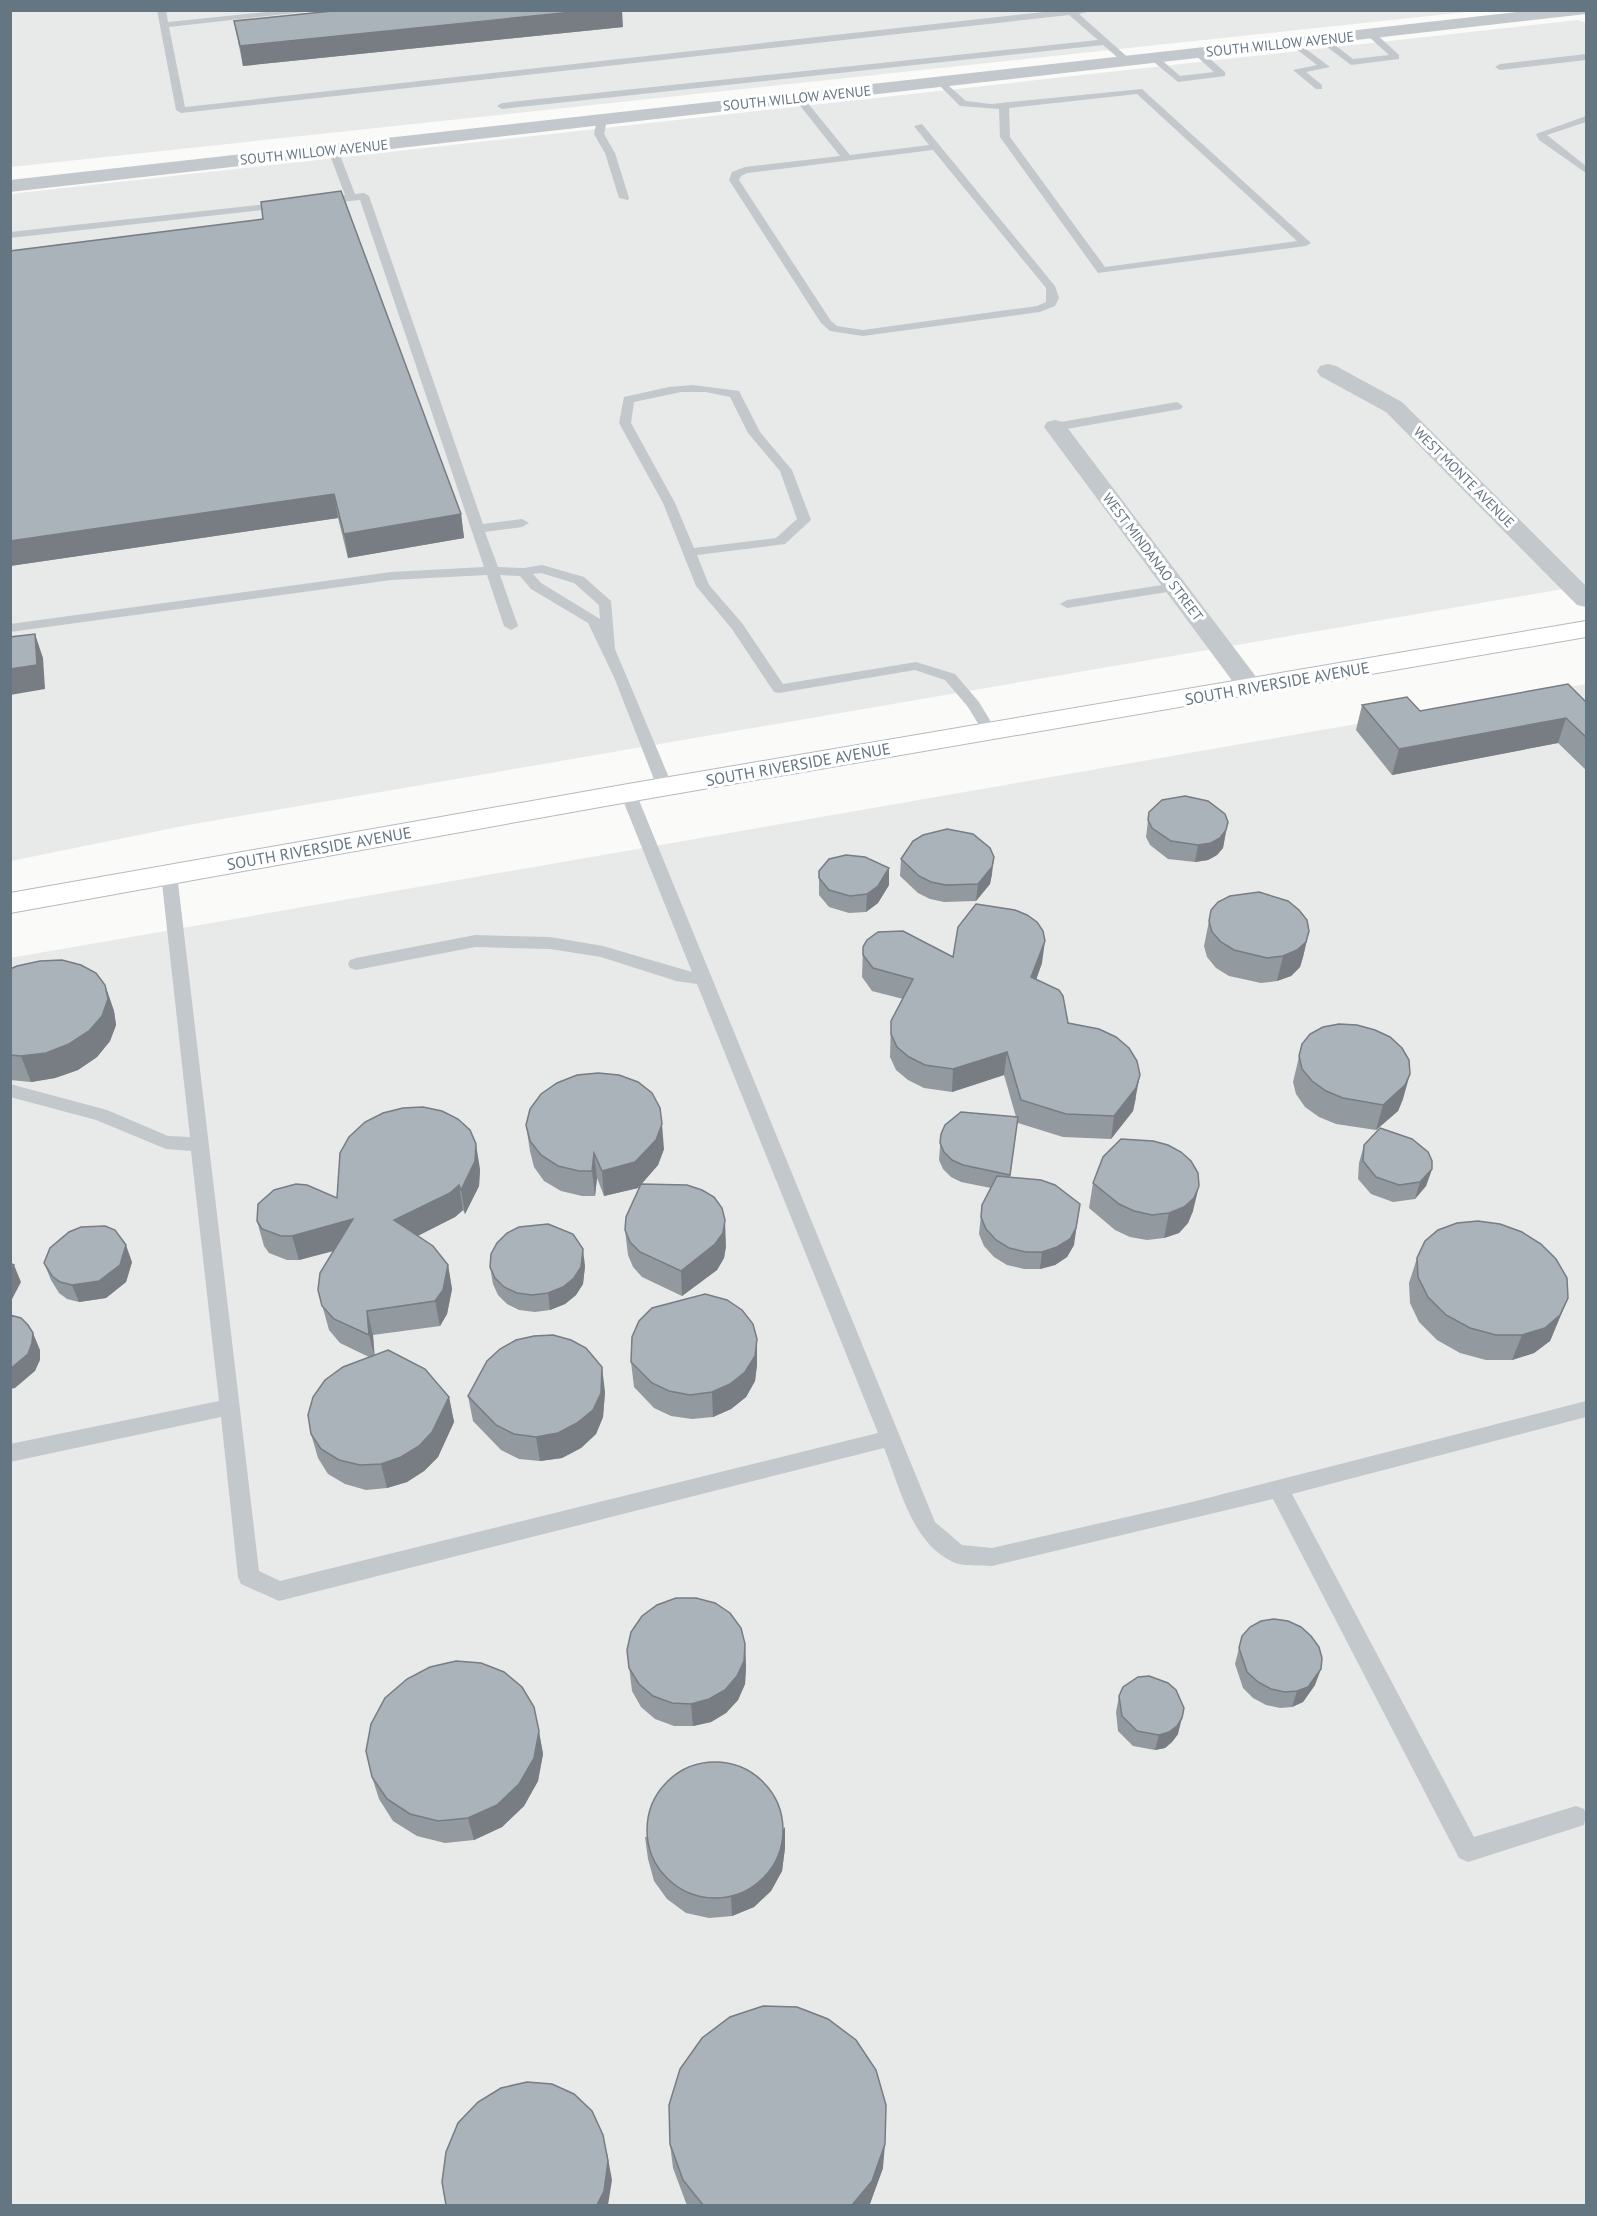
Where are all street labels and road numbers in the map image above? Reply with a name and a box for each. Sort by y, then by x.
street label: SOUTH WILLOW AVENUE [1205,27,1355,61]
street label: SOUTH WILLOW AVENUE [722,81,872,115]
street label: SOUTH WILLOW AVENUE [239,135,389,169]
street label: WEST MONTE AVENUE [1410,423,1518,531]
street label: WEST MINDANAO STREET [1099,489,1207,625]
street label: SOUTH RIVERSIDE AVENUE [1183,657,1371,709]
street label: SOUTH RIVERSIDE AVENUE [704,738,892,790]
street label: SOUTH RIVERSIDE AVENUE [225,822,413,874]

